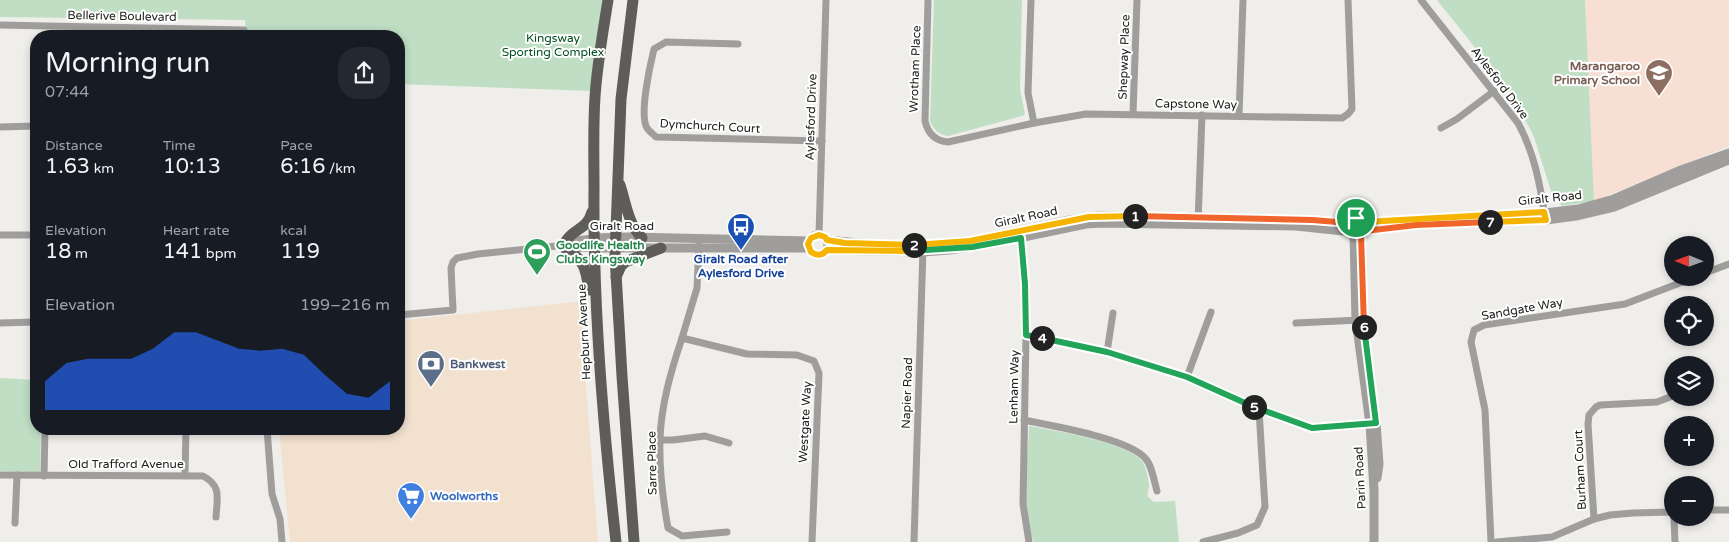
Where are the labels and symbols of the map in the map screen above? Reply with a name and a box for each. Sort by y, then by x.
street label: Bellerive Boulevard [67,8,177,24]
street label: Shepway Place [1116,14,1132,100]
street label: Wrotham Place [906,25,924,113]
park label: Kingsway Sporting Complex [502,31,604,59]
street label: Aylesford Drive [1468,44,1532,122]
school or university icon: Marangaroo Primary School [1644,58,1674,97]
place label: Marangaroo Primary School [1554,59,1640,88]
street label: Aylesford Drive [802,73,820,161]
street label: Capstone Way [1155,96,1238,112]
street label: Dymchurch Court [659,116,761,136]
street label: Giralt Road [1517,188,1583,208]
pin [1335,197,1377,239]
street label: Giralt Road [993,203,1059,231]
pin: 1 [1122,204,1148,228]
pin: 7 [1478,210,1502,234]
bus stop icon: Giralt Road after Aylesford Drive [726,212,756,251]
street label: Giralt Road [590,219,654,233]
pin: 2 [902,232,926,258]
north arrow [1664,236,1714,286]
sports icon: Goodlife Health Clubs Kingsway [522,237,552,276]
place label: Goodlife Health Clubs Kingsway [556,238,646,267]
place label: Giralt Road after Aylesford Drive [694,252,789,281]
street label: Hepburn Avenue [574,283,594,380]
street label: Sandgate Way [1480,295,1564,323]
pin: 6 [1352,314,1376,340]
pin: 4 [1030,326,1054,350]
bank icon: Bankwest [416,349,446,388]
street label: Lenham Way [1006,349,1022,424]
place label: Bankwest [450,357,506,371]
street label: Napier Road [899,357,915,429]
street label: Westgate Way [796,380,814,463]
pin: 5 [1242,394,1266,420]
street label: Burham Court [1571,429,1589,510]
street label: Sarre Place [644,431,660,495]
street label: Parin Road [1351,446,1369,510]
street label: Old Trafford Avenue [68,457,184,471]
supermarket icon: Woolworths [396,481,426,520]
place label: Woolworths [430,489,498,503]

